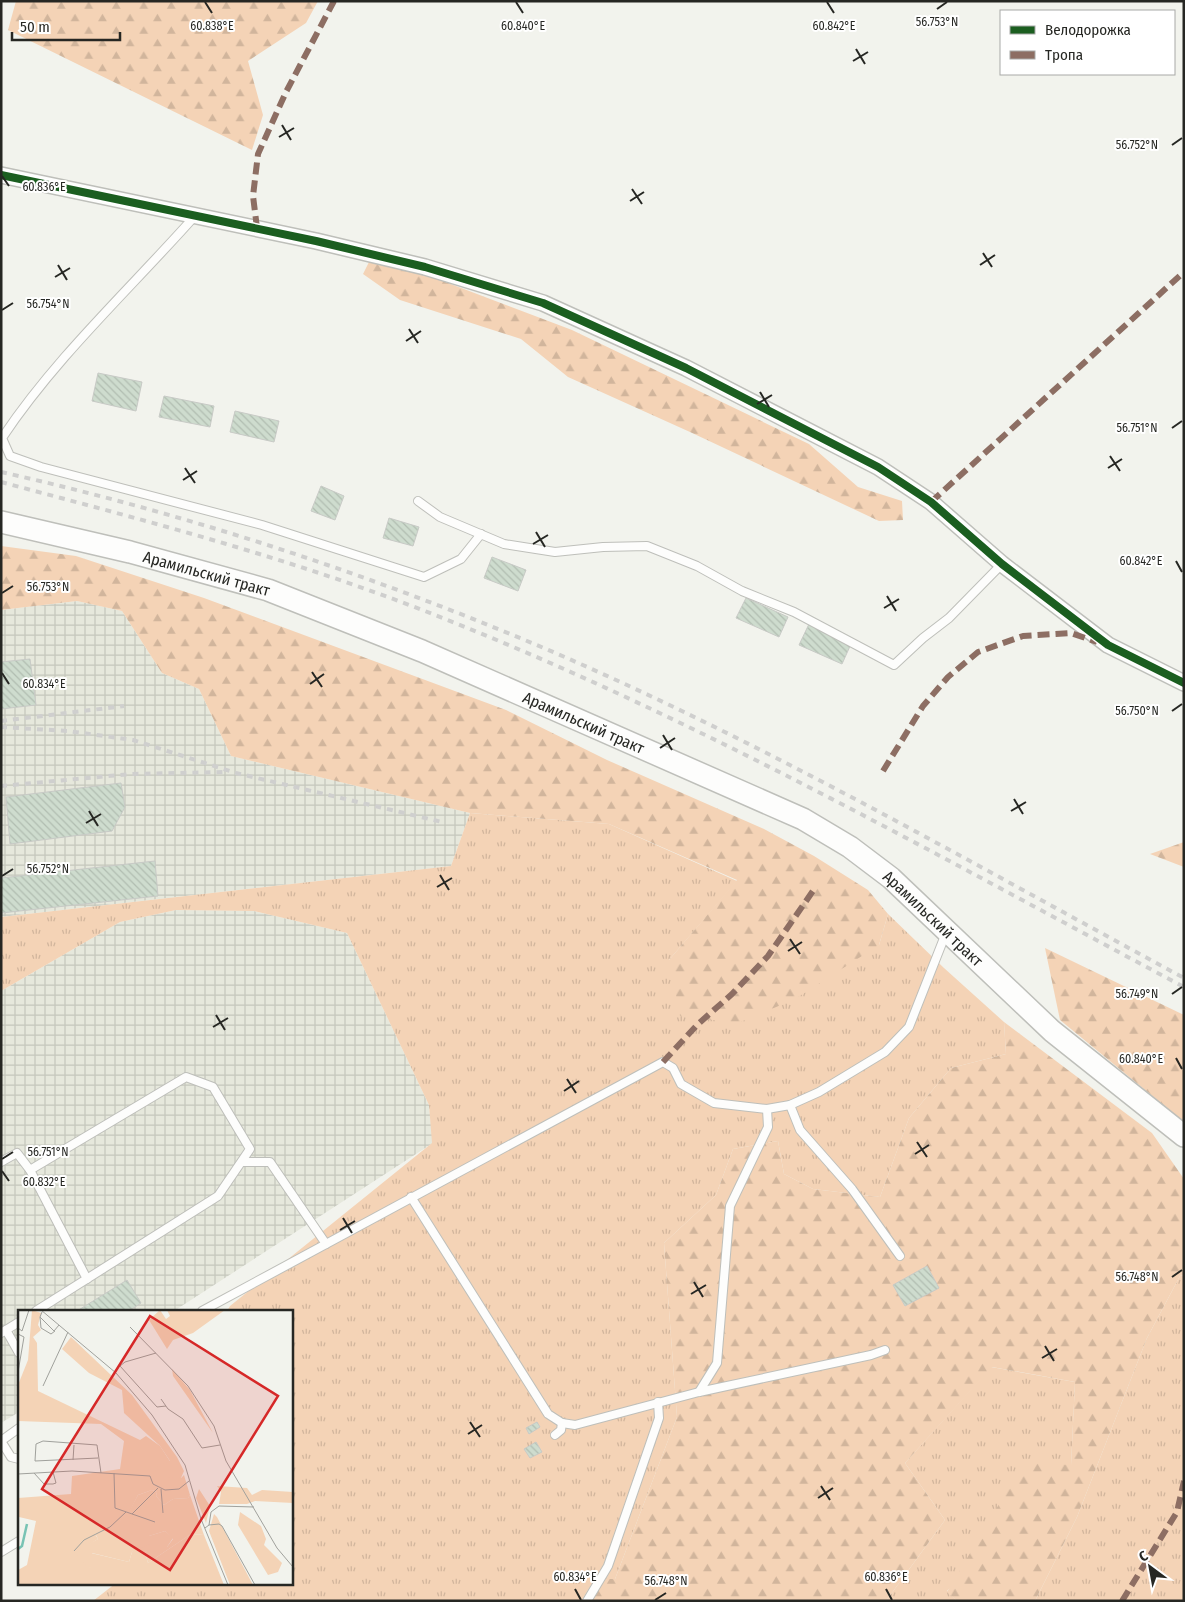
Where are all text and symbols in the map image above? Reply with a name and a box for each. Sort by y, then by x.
scale bar [12,10,120,42]
legend [1000,10,1175,75]
text: 56.753°N [916,15,958,29]
text: 50 m [20,18,50,36]
text: 60.838°E [190,19,234,33]
text: 60.840°E [501,19,545,33]
text: 60.842°E [813,19,856,33]
text: Велодорожка [1045,21,1131,39]
text: Тропа [1045,46,1083,64]
text: 56.752°N [1116,138,1158,152]
text: 60.836°E [22,180,66,194]
text: 56.754°N [27,297,69,311]
text: 56.751°N [1116,421,1158,435]
street label: Арамильский тракт [141,547,273,600]
text: 60.842°E [1120,554,1163,568]
text: 56.753°N [27,580,69,594]
text: 60.834°E [22,677,66,691]
street label: Арамильский тракт [520,687,648,758]
text: 56.750°N [1115,704,1159,718]
text: 56.752°N [27,862,69,876]
street label: Арамильский тракт [880,866,988,970]
text: 56.749°N [1116,987,1158,1001]
text: 60.840°E [1119,1052,1163,1066]
text: 56.751°N [27,1145,69,1159]
text: 60.832°E [23,1175,66,1189]
text: 56.748°N [1115,1270,1159,1284]
inset map [18,1310,292,1584]
north arrow [1125,1542,1175,1592]
text: С [1136,1547,1152,1566]
text: 60.834°E [553,1570,597,1584]
text: 60.836°E [864,1570,908,1584]
text: 56.748°N [644,1574,688,1588]

